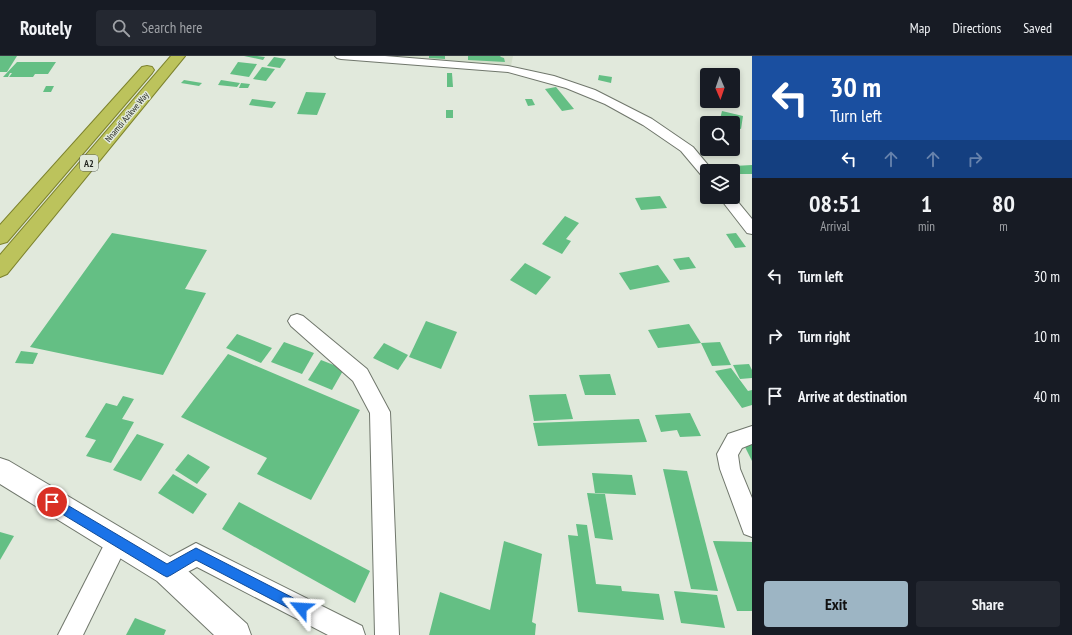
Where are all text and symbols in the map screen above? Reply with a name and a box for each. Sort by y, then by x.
search box [96,10,376,46]
text: Routely [20,16,72,40]
icon: search [110,17,132,39]
text: Search here [142,18,203,37]
text: Map [910,19,930,37]
text: Directions [952,19,1001,37]
text: Saved [1023,19,1052,37]
north arrow [700,68,740,108]
map controls [700,68,740,204]
text: 30 m [830,68,881,105]
icon: left [764,72,816,124]
street label: Nnamdi Azikwe Way [102,89,151,144]
text: Turn left [830,104,882,127]
button: search [700,116,740,156]
icon: left [838,148,860,170]
icon: ahead [880,148,902,170]
icon: ahead [922,148,944,170]
icon: right [964,148,986,170]
road number: A2 [80,155,98,171]
button: layers [700,164,740,204]
text: 08:51 [809,188,861,219]
text: 1 [921,188,932,219]
text: 80 [992,188,1015,219]
text: Arrival [820,218,850,235]
text: min [918,218,935,235]
text: m [999,218,1008,235]
icon: left [764,265,786,287]
text: Turn left [798,267,843,286]
text: 30 m [1034,267,1060,286]
icon: right [764,325,786,347]
text: Turn right [798,327,850,346]
text: 10 m [1034,327,1060,346]
icon: arrive [764,385,786,407]
text: Arrive at destination [798,387,907,406]
text: 40 m [1034,387,1060,406]
pin [35,485,69,519]
icon: arrive [41,491,63,513]
button: Exit [764,581,908,627]
button: Share [916,581,1060,627]
position arrow [280,587,322,629]

